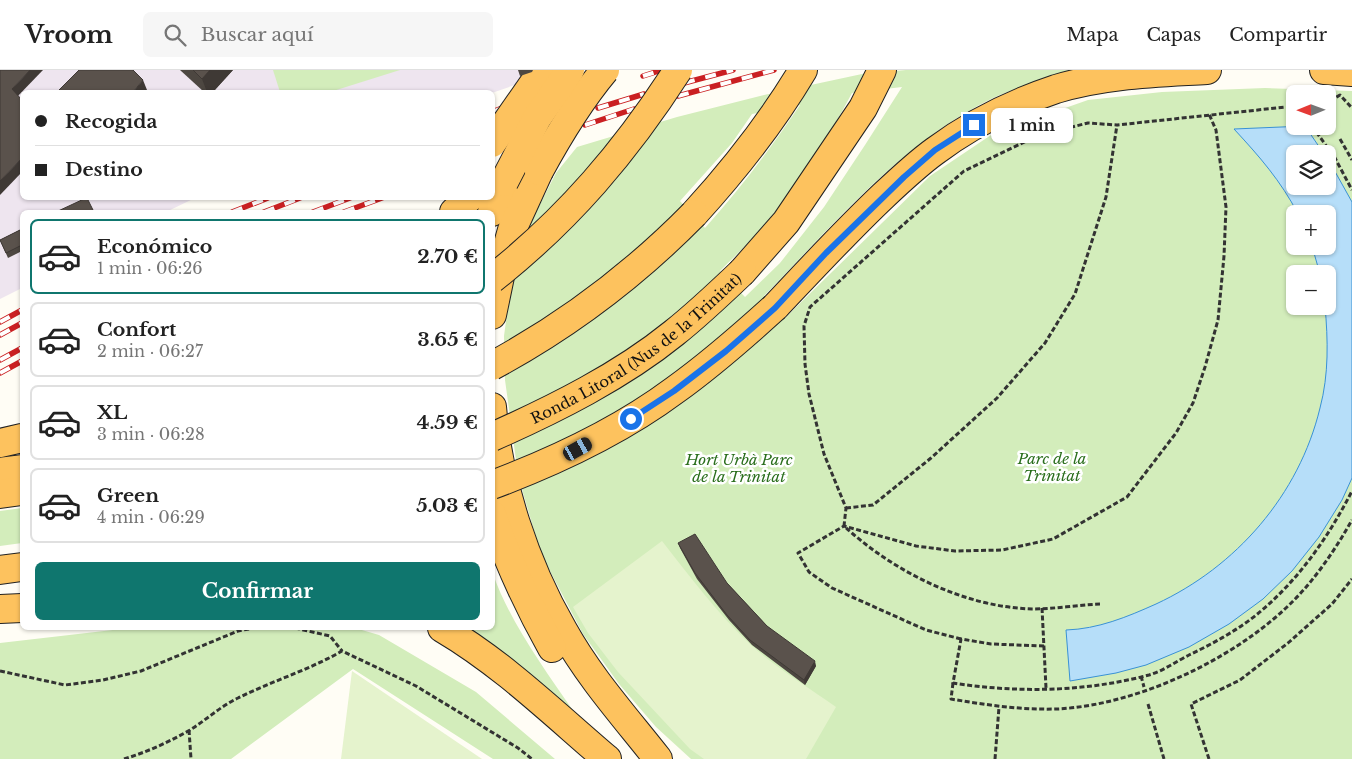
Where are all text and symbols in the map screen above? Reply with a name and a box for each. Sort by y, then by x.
search box [143,12,493,57]
text: Vroom [25,20,113,49]
icon: search [161,21,189,49]
text: Buscar aquí [201,23,314,46]
text: Mapa [1067,24,1118,46]
text: Capas [1146,24,1201,46]
text: Compartir [1229,24,1327,46]
north arrow [1286,85,1336,135]
map controls [1286,85,1336,315]
callout: 1 min [992,108,1074,142]
text: Recogida [65,110,157,133]
route end [963,114,985,136]
text: 1 min [1009,115,1055,135]
button: layers [1286,145,1336,195]
text: Destino [65,158,143,181]
button: + [1286,205,1336,255]
icon: car [37,234,82,279]
text: Económico [97,235,212,258]
text: 2.70 € [417,245,478,268]
text: 1 min · 06:26 [97,258,203,278]
button: − [1286,265,1336,315]
street label: Ronda Litoral (Nus de la Trinitat) [527,269,745,427]
icon: car [37,317,82,362]
text: Confort [97,318,176,341]
text: 3.65 € [418,328,478,351]
text: 2 min · 06:27 [97,341,203,361]
icon: car [37,400,82,445]
text: XL [97,401,127,424]
route start [620,408,642,430]
text: 4.59 € [417,411,478,434]
text: 3 min · 06:28 [97,424,205,444]
car [561,435,594,463]
park label: Parc de la Trinitat [1017,449,1086,485]
park label: Hort Urbà Parc de la Trinitat [684,450,793,486]
icon: car [37,483,82,528]
text: Green [97,484,159,507]
text: 5.03 € [416,494,478,517]
text: 4 min · 06:29 [97,507,205,527]
button: Confirmar [35,562,480,620]

